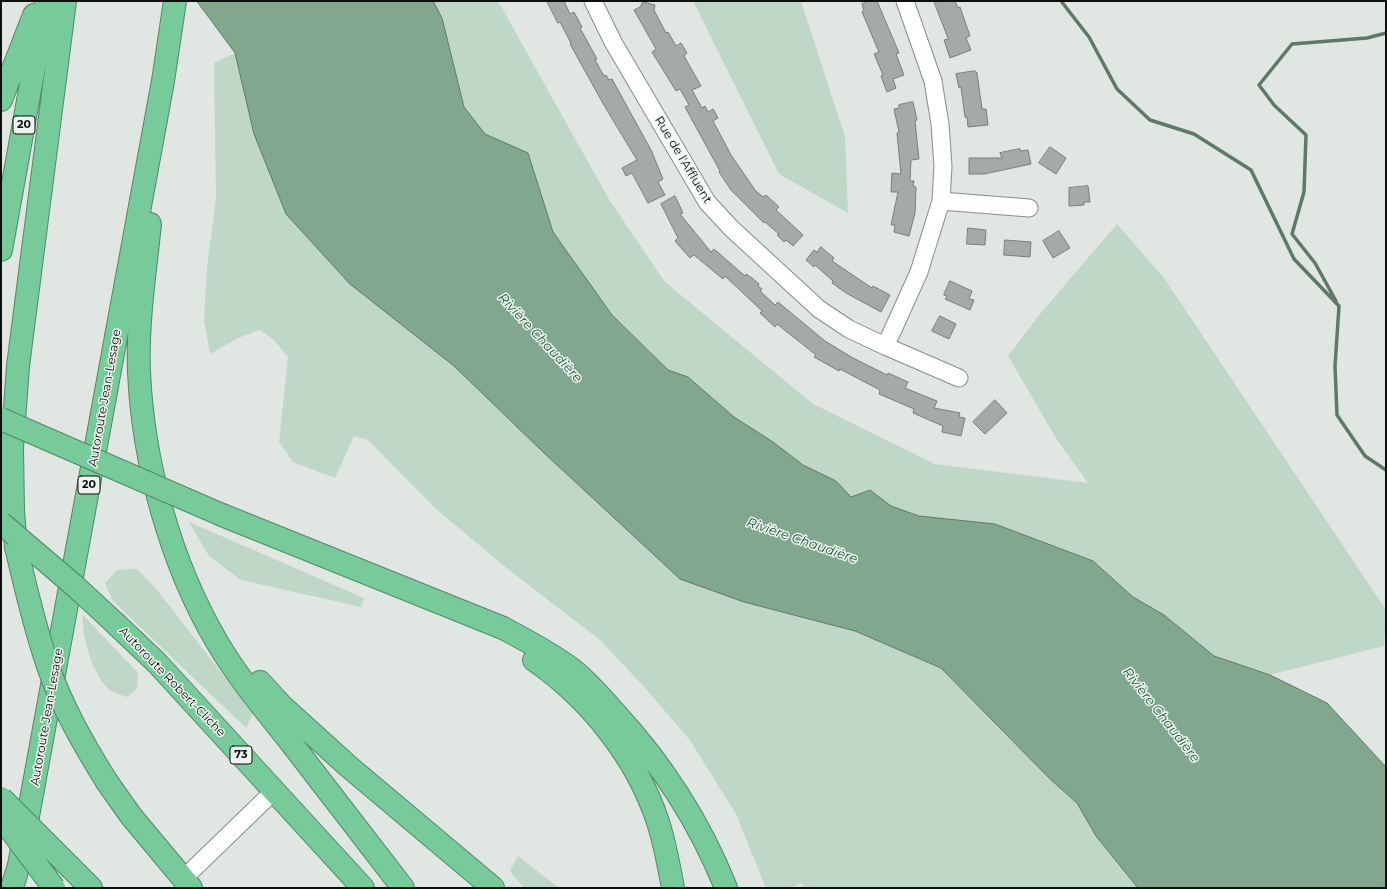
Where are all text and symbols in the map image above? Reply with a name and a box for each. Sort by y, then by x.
street label: Rue de l'Affluent [651,114,715,206]
road number: 20 [13,116,35,134]
water label: Rivière Chaudière [495,290,585,386]
street label: Autoroute Jean-Lesage [86,328,124,468]
road number: 20 [78,476,100,494]
water label: Rivière Chaudière [744,515,860,567]
street label: Autoroute Robert-Cliche [116,624,228,740]
street label: Autoroute Jean-Lesage [28,647,66,787]
water label: Rivière Chaudière [1119,664,1203,766]
road number: 73 [230,746,252,764]

